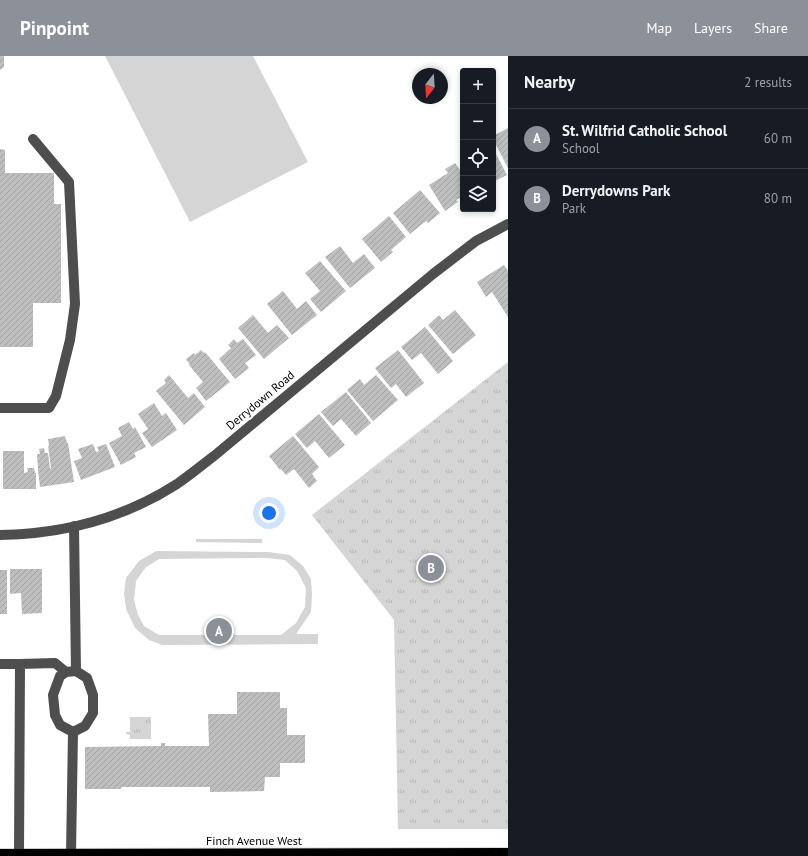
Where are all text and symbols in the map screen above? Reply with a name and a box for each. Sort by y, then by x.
text: Pinpoint [20,16,89,40]
text: Map [646,19,672,37]
text: Layers [694,19,732,37]
text: Share [754,19,788,37]
north arrow [412,68,448,104]
map controls [460,68,496,212]
button: + [460,68,496,104]
text: Nearby [524,71,575,93]
text: 2 results [744,74,792,91]
button: − [460,104,496,140]
text: St. Wilfrid Catholic School [562,121,727,140]
text: A [533,130,541,147]
text: 60 m [764,130,792,147]
button: locate [460,140,496,176]
text: School [562,140,600,157]
button: layers [460,176,496,212]
text: Derrydowns Park [562,181,670,200]
text: B [533,190,541,207]
text: 80 m [764,190,792,207]
text: Park [562,200,586,217]
street label: Derrydown Road [223,367,297,433]
your location [259,503,279,523]
pin: B [418,553,444,583]
pin: A [206,616,232,646]
street label: Finch Avenue West [206,833,302,848]

